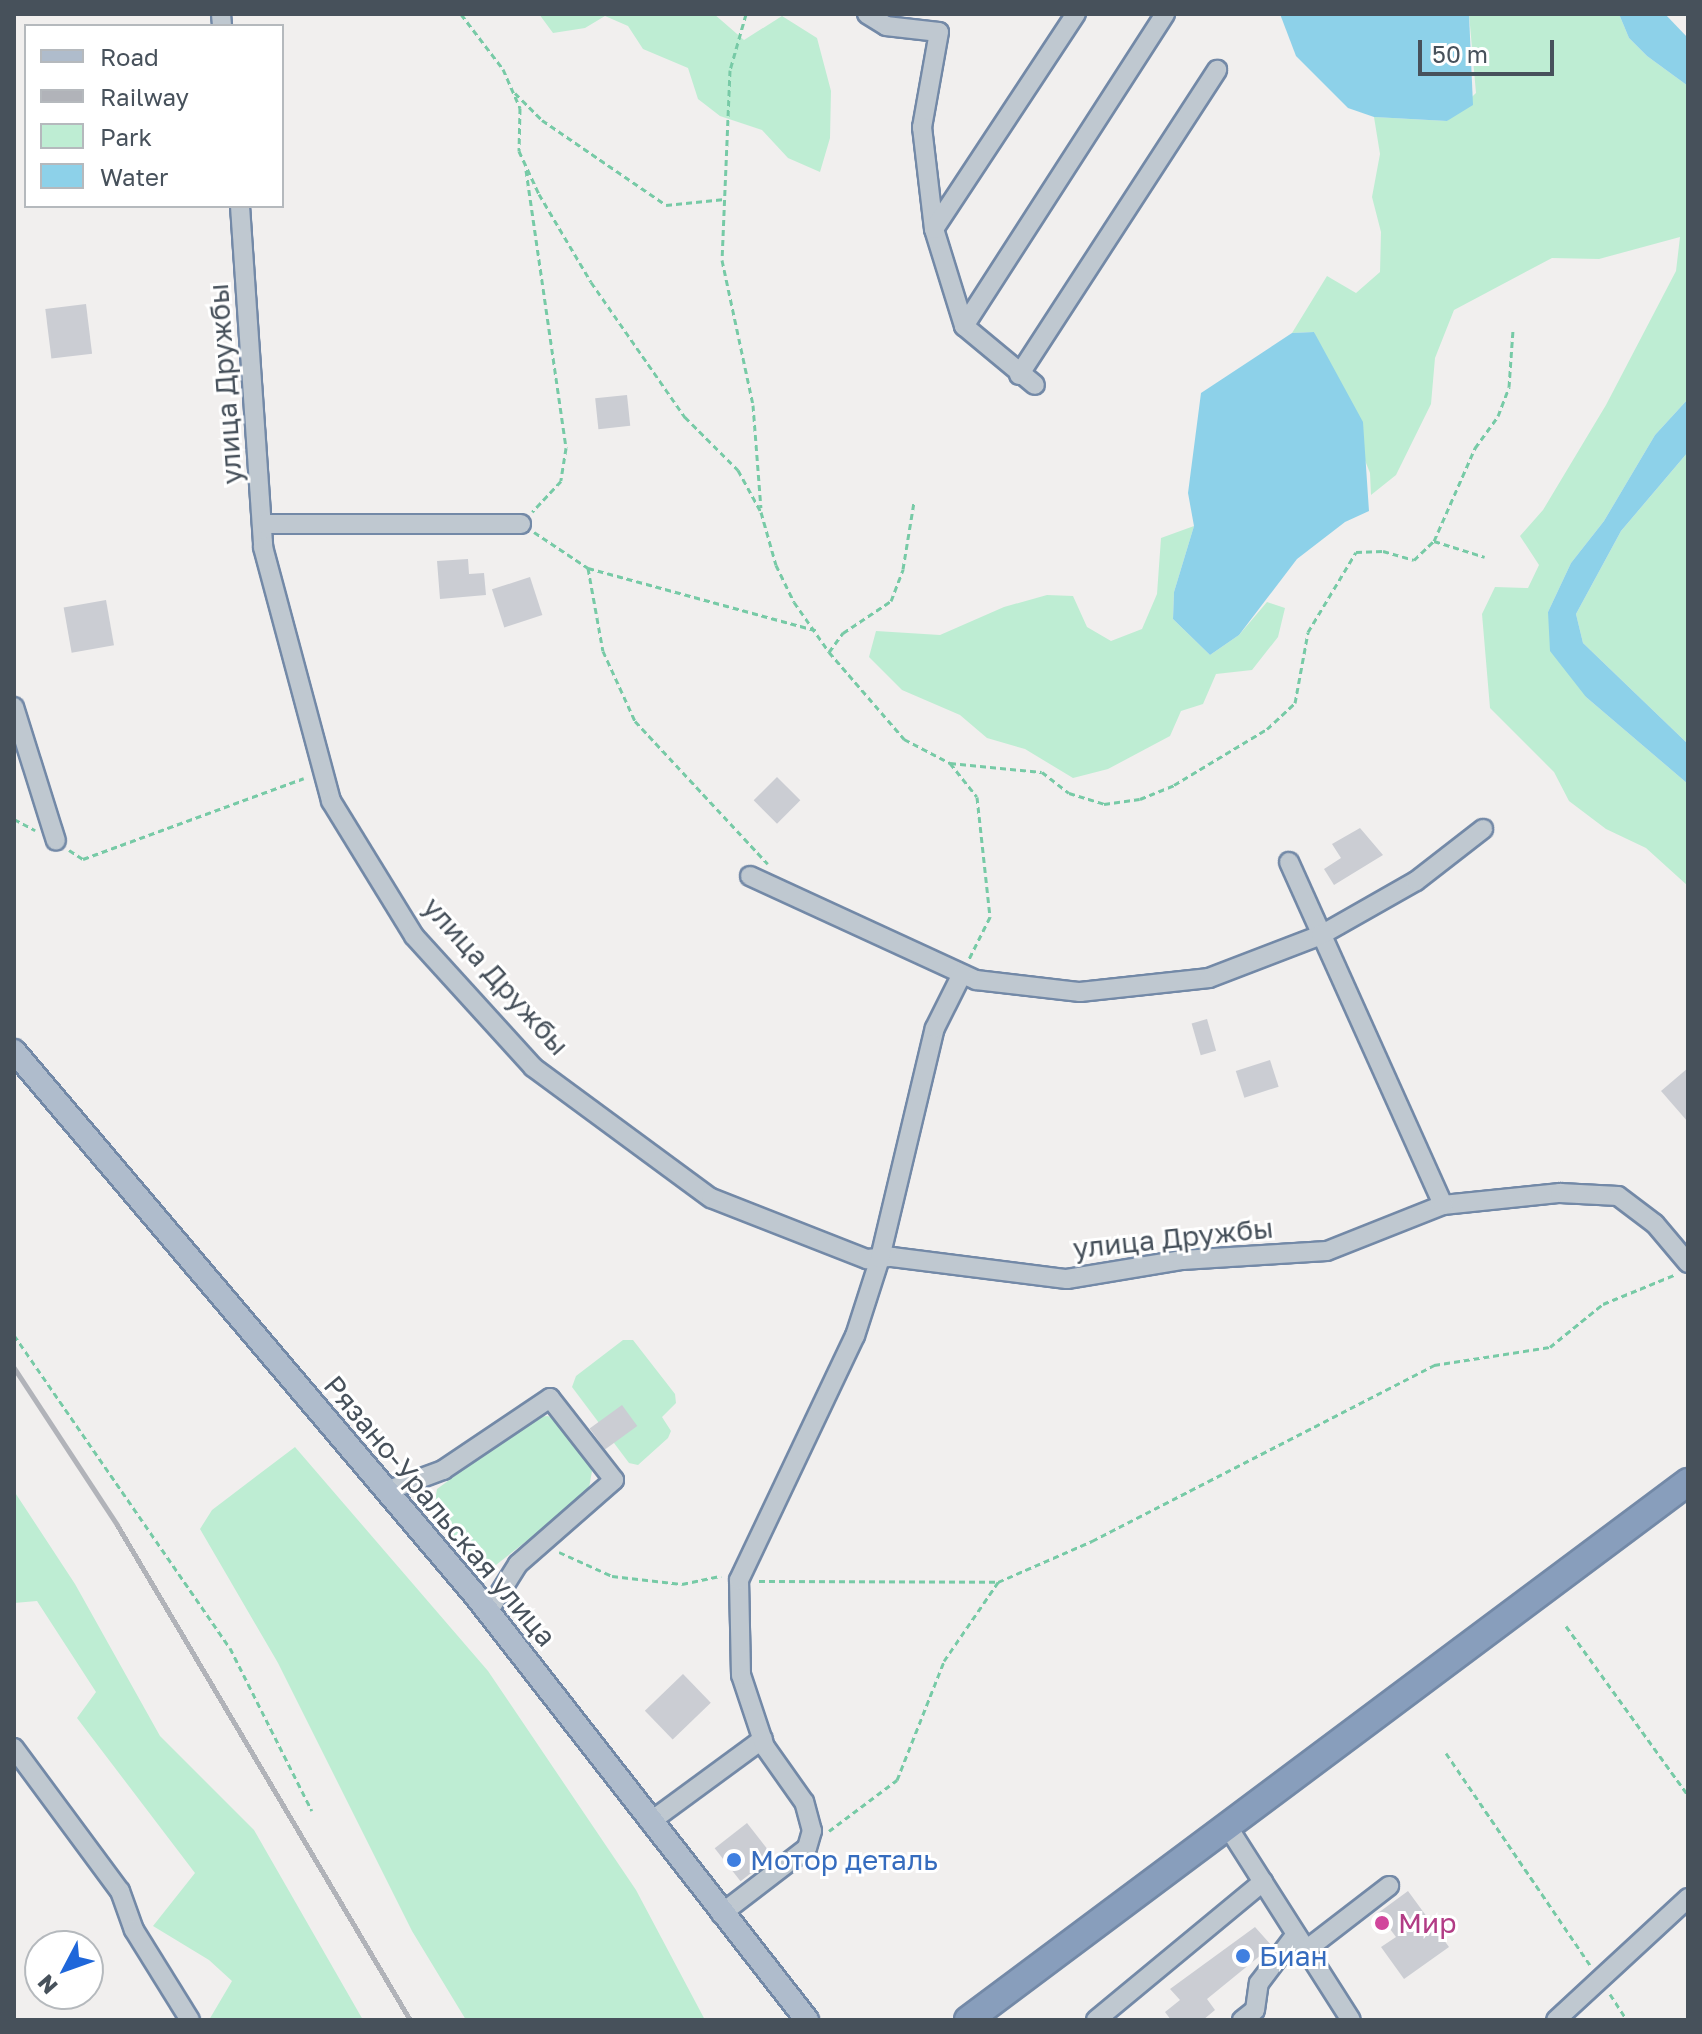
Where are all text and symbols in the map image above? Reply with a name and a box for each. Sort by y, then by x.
legend [24,24,284,208]
scale bar [1422,24,1558,74]
text: 50 m [1432,39,1488,68]
text: Road [100,42,159,71]
text: Railway [100,82,189,111]
text: Park [100,122,152,151]
text: Water [100,162,168,191]
street label: улица Дружбы [201,282,249,486]
street label: улица Дружбы [416,890,576,1062]
street label: улица Дружбы [1071,1211,1275,1265]
street label: Рязано-Уральская улица [317,1369,563,1653]
place label: Мотор деталь [750,1843,938,1877]
marker: Мотор деталь [725,1851,743,1869]
place label: Мир [1398,1906,1456,1940]
marker: Мир [1373,1914,1391,1932]
north arrow [24,1930,104,2010]
place label: Биан [1259,1939,1328,1973]
marker: Биан [1234,1947,1252,1965]
text: N [31,1970,63,2000]

